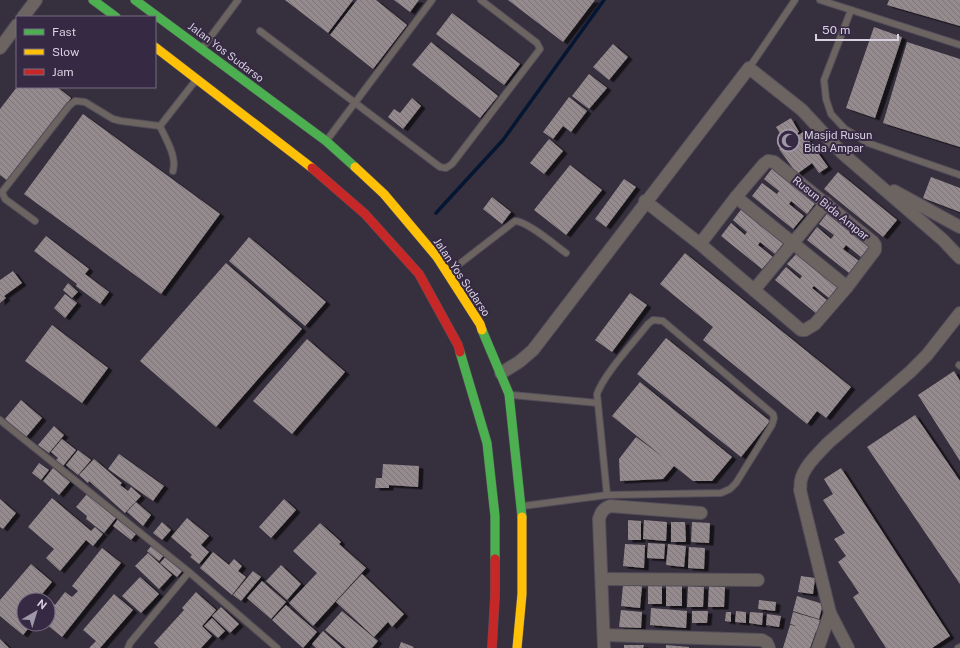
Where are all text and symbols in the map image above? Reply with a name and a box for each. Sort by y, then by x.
legend [16,16,156,88]
scale bar [816,16,898,42]
street label: Jalan Yos Sudarso [186,20,266,84]
text: 50 m [822,23,850,37]
text: Fast [52,25,77,39]
text: Slow [52,45,80,59]
text: Jam [52,65,74,79]
mosque icon: Masjid Rusun Bida Ampar [775,128,801,154]
place label: Masjid Rusun Bida Ampar [804,129,872,154]
street label: Rusun Bida Ampar [791,174,871,242]
street label: Jalan Yos Sudarso [431,236,493,318]
north arrow [16,592,56,632]
text: N [35,597,49,611]

